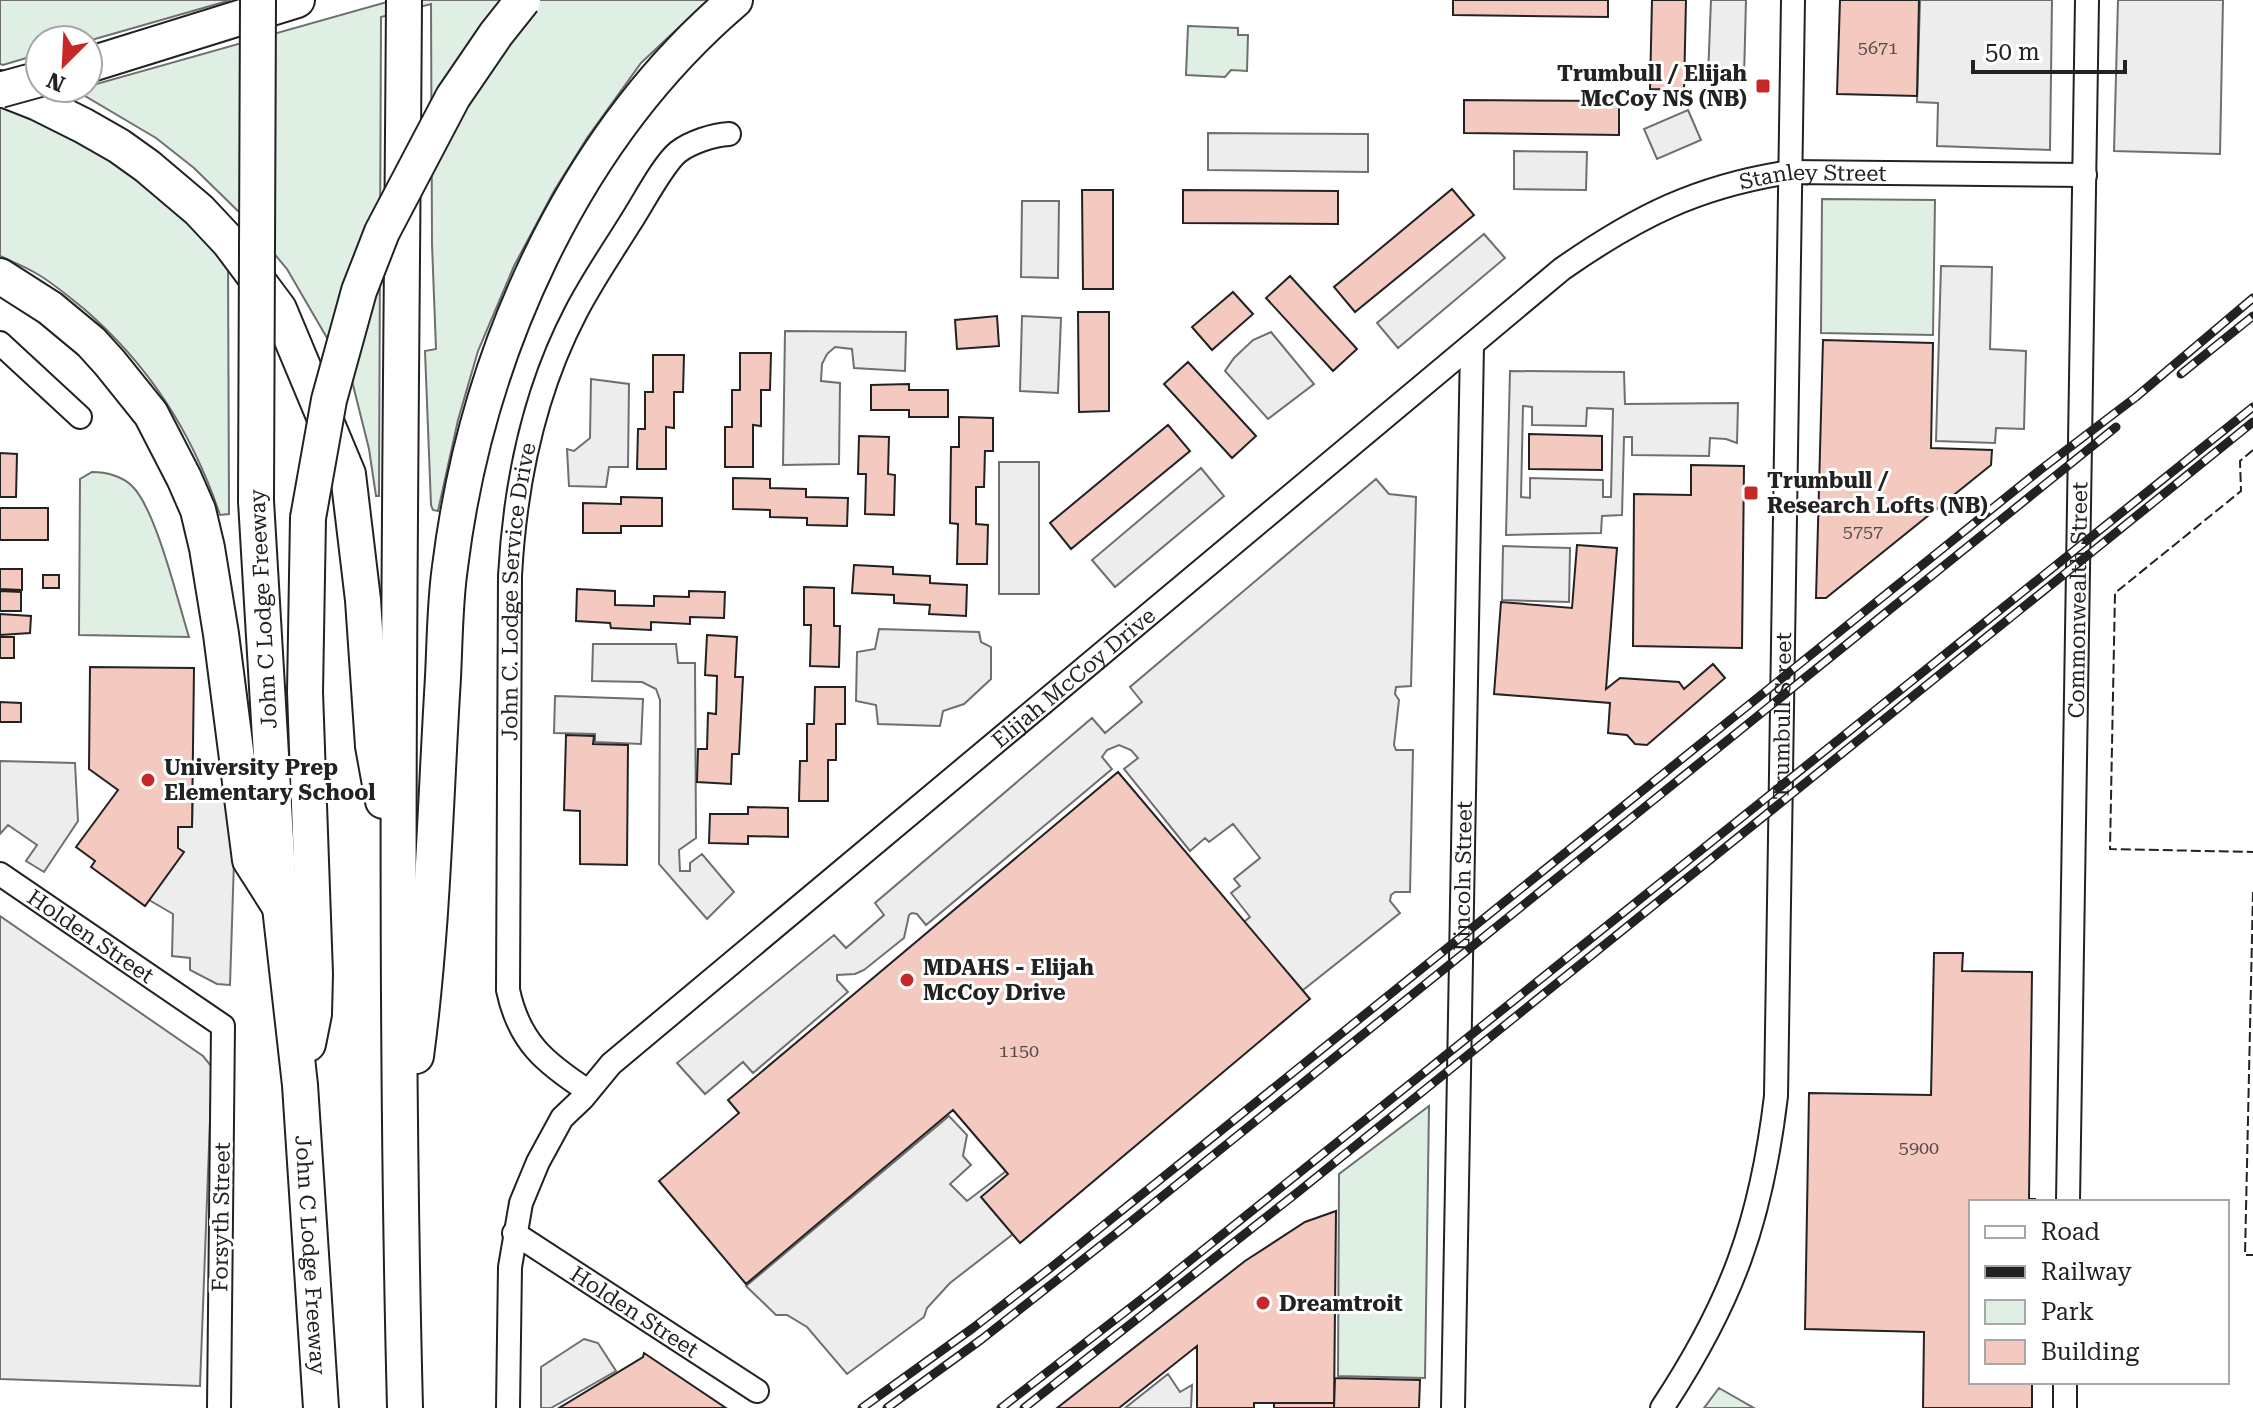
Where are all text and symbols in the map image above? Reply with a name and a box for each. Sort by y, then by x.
north arrow [24,24,104,104]
scale bar [1973,24,2125,74]
house number: 5671 [1858,37,1898,58]
text: 50 m [1985,38,2040,66]
place label: Trumbull / Elijah McCoy NS (NB) [1557,61,1747,111]
text: N [43,67,69,97]
marker: Trumbull / Elijah McCoy NS (NB) [1754,77,1772,95]
street label: Stanley Street [1737,159,1887,194]
street label: John C. Lodge Service Drive [497,440,540,741]
place label: Trumbull / Research Lofts (NB) [1767,468,1988,518]
street label: Commonwealth Street [2063,482,2092,719]
marker: Trumbull / Research Lofts (NB) [1742,484,1760,502]
street label: John C Lodge Freeway [244,489,282,729]
house number: 5757 [1843,521,1883,542]
street label: Elijah McCoy Drive [987,602,1160,753]
street label: Trumbull Street [1768,632,1796,800]
place label: University Prep Elementary School [164,755,376,805]
marker: University Prep Elementary School [139,771,157,789]
street label: Lincoln Street [1449,801,1476,952]
street label: Holden Street [23,884,159,988]
place label: MDAHS - Elijah McCoy Drive [923,955,1094,1005]
marker: MDAHS - Elijah McCoy Drive [898,971,916,989]
house number: 1150 [999,1040,1039,1061]
street label: John C Lodge Freeway [291,1134,331,1375]
house number: 5900 [1899,1137,1939,1158]
street label: Forsyth Street [207,1142,235,1292]
legend [1969,1200,2229,1384]
text: Road [2041,1218,2100,1246]
text: Railway [2041,1258,2132,1286]
street label: Holden Street [566,1261,703,1362]
place label: Dreamtroit [1279,1291,1403,1316]
marker: Dreamtroit [1254,1294,1272,1312]
text: Park [2041,1298,2094,1326]
text: Building [2041,1338,2139,1366]

